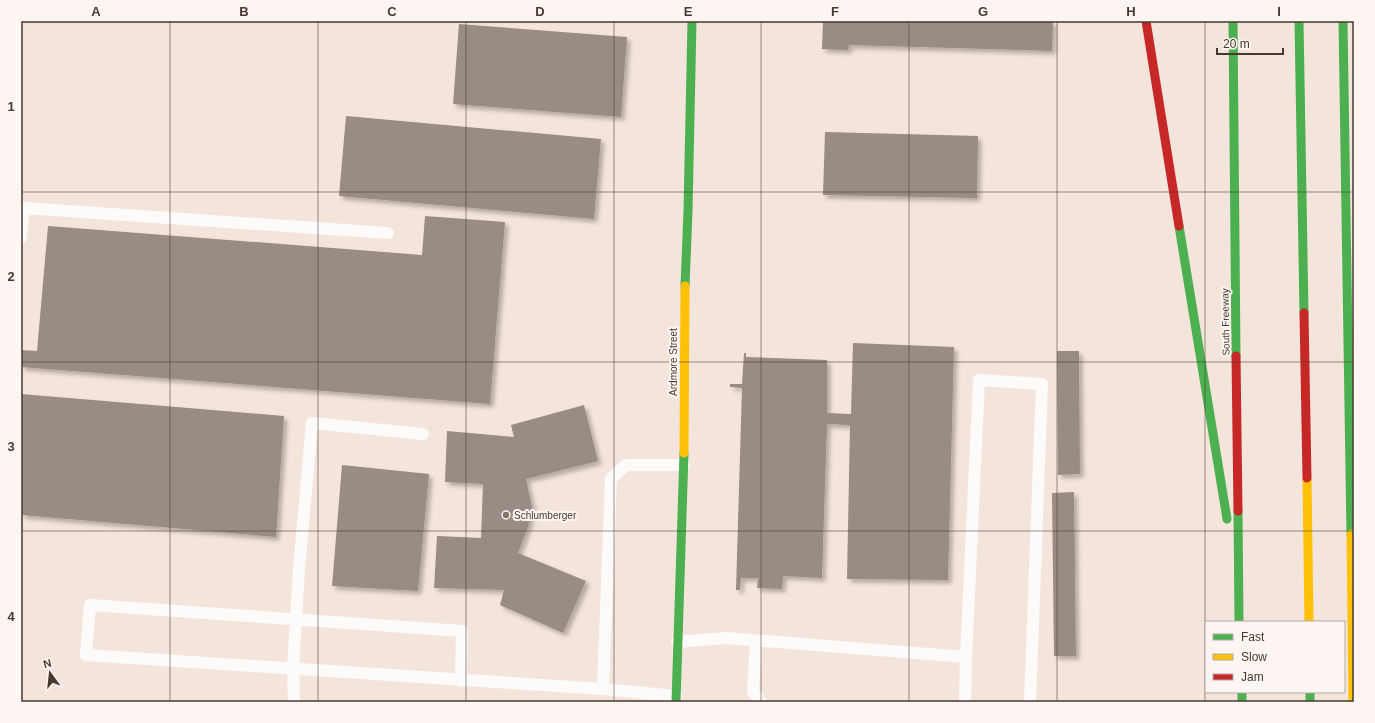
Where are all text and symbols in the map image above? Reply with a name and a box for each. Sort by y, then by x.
text: A [91,4,101,19]
text: B [239,4,249,19]
text: C [387,4,397,19]
text: D [535,4,545,19]
text: E [684,4,693,19]
text: F [831,4,839,19]
text: G [978,4,988,19]
text: H [1126,4,1136,19]
text: I [1277,4,1281,19]
scale bar [1217,30,1283,56]
text: 20 m [1223,37,1250,51]
text: 1 [7,99,15,114]
text: 2 [7,269,15,284]
street label: South Freeway [1219,288,1232,356]
street label: Ardmore Street [668,328,679,396]
text: 3 [7,439,15,454]
marker: Schlumberger [501,510,511,520]
place label: Schlumberger [514,510,577,521]
text: 4 [7,609,15,624]
legend [1205,621,1345,693]
text: Fast [1241,630,1265,644]
text: Slow [1241,650,1267,664]
north arrow [30,653,70,693]
text: N [42,657,53,670]
text: Jam [1241,670,1264,684]

